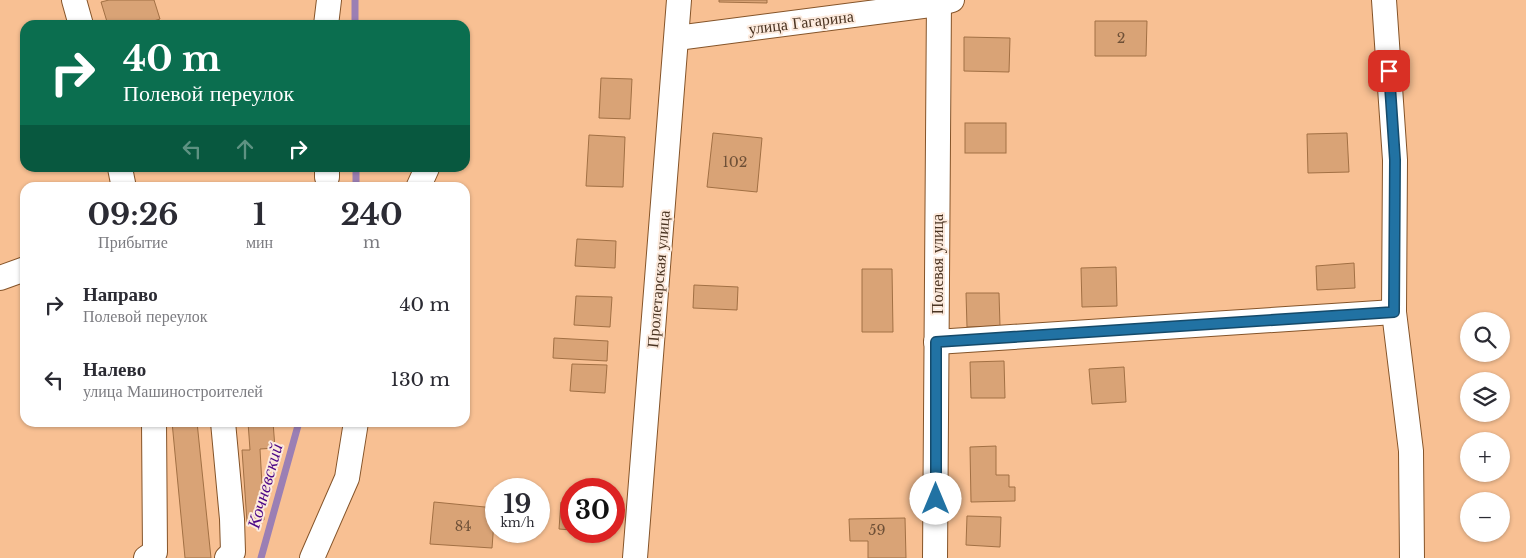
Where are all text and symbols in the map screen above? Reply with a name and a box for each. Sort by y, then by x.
street label: улица Гагарина [747,6,855,38]
house number: 2 [1117,29,1125,47]
text: 40 m [123,37,221,80]
icon: right [40,40,105,105]
pin [1368,50,1410,92]
icon: arrive [1375,57,1403,85]
text: Полевой переулок [123,80,294,107]
icon: left [178,135,206,163]
icon: ahead [231,135,259,163]
icon: right [284,135,312,163]
house number: 102 [723,153,747,171]
text: 09:26 [87,196,179,233]
text: 1 [253,196,266,233]
text: 240 [341,196,403,233]
street label: Пролетарская улица [642,209,674,349]
street label: Полевая улица [927,214,947,314]
text: Прибытие [98,232,168,252]
text: мин [246,232,273,252]
text: m [363,232,380,252]
text: Направо [83,283,158,306]
icon: right [40,291,68,319]
text: 40 m [399,293,450,316]
text: Полевой переулок [83,306,207,326]
map controls [1460,312,1510,542]
button: search [1460,312,1510,362]
text: Налево [83,358,146,381]
icon: left [40,366,68,394]
text: 130 m [390,368,450,391]
button: layers [1460,372,1510,422]
text: улица Машиностроителей [83,381,263,401]
button: + [1460,432,1510,482]
water label: Кочневский [242,441,288,532]
position arrow [909,472,961,524]
speed limit sign: 30 [560,478,625,543]
text: 19 [504,489,531,520]
button: − [1460,492,1510,542]
text: km/h [500,515,535,530]
house number: 84 [455,517,471,535]
house number: 59 [869,521,885,539]

